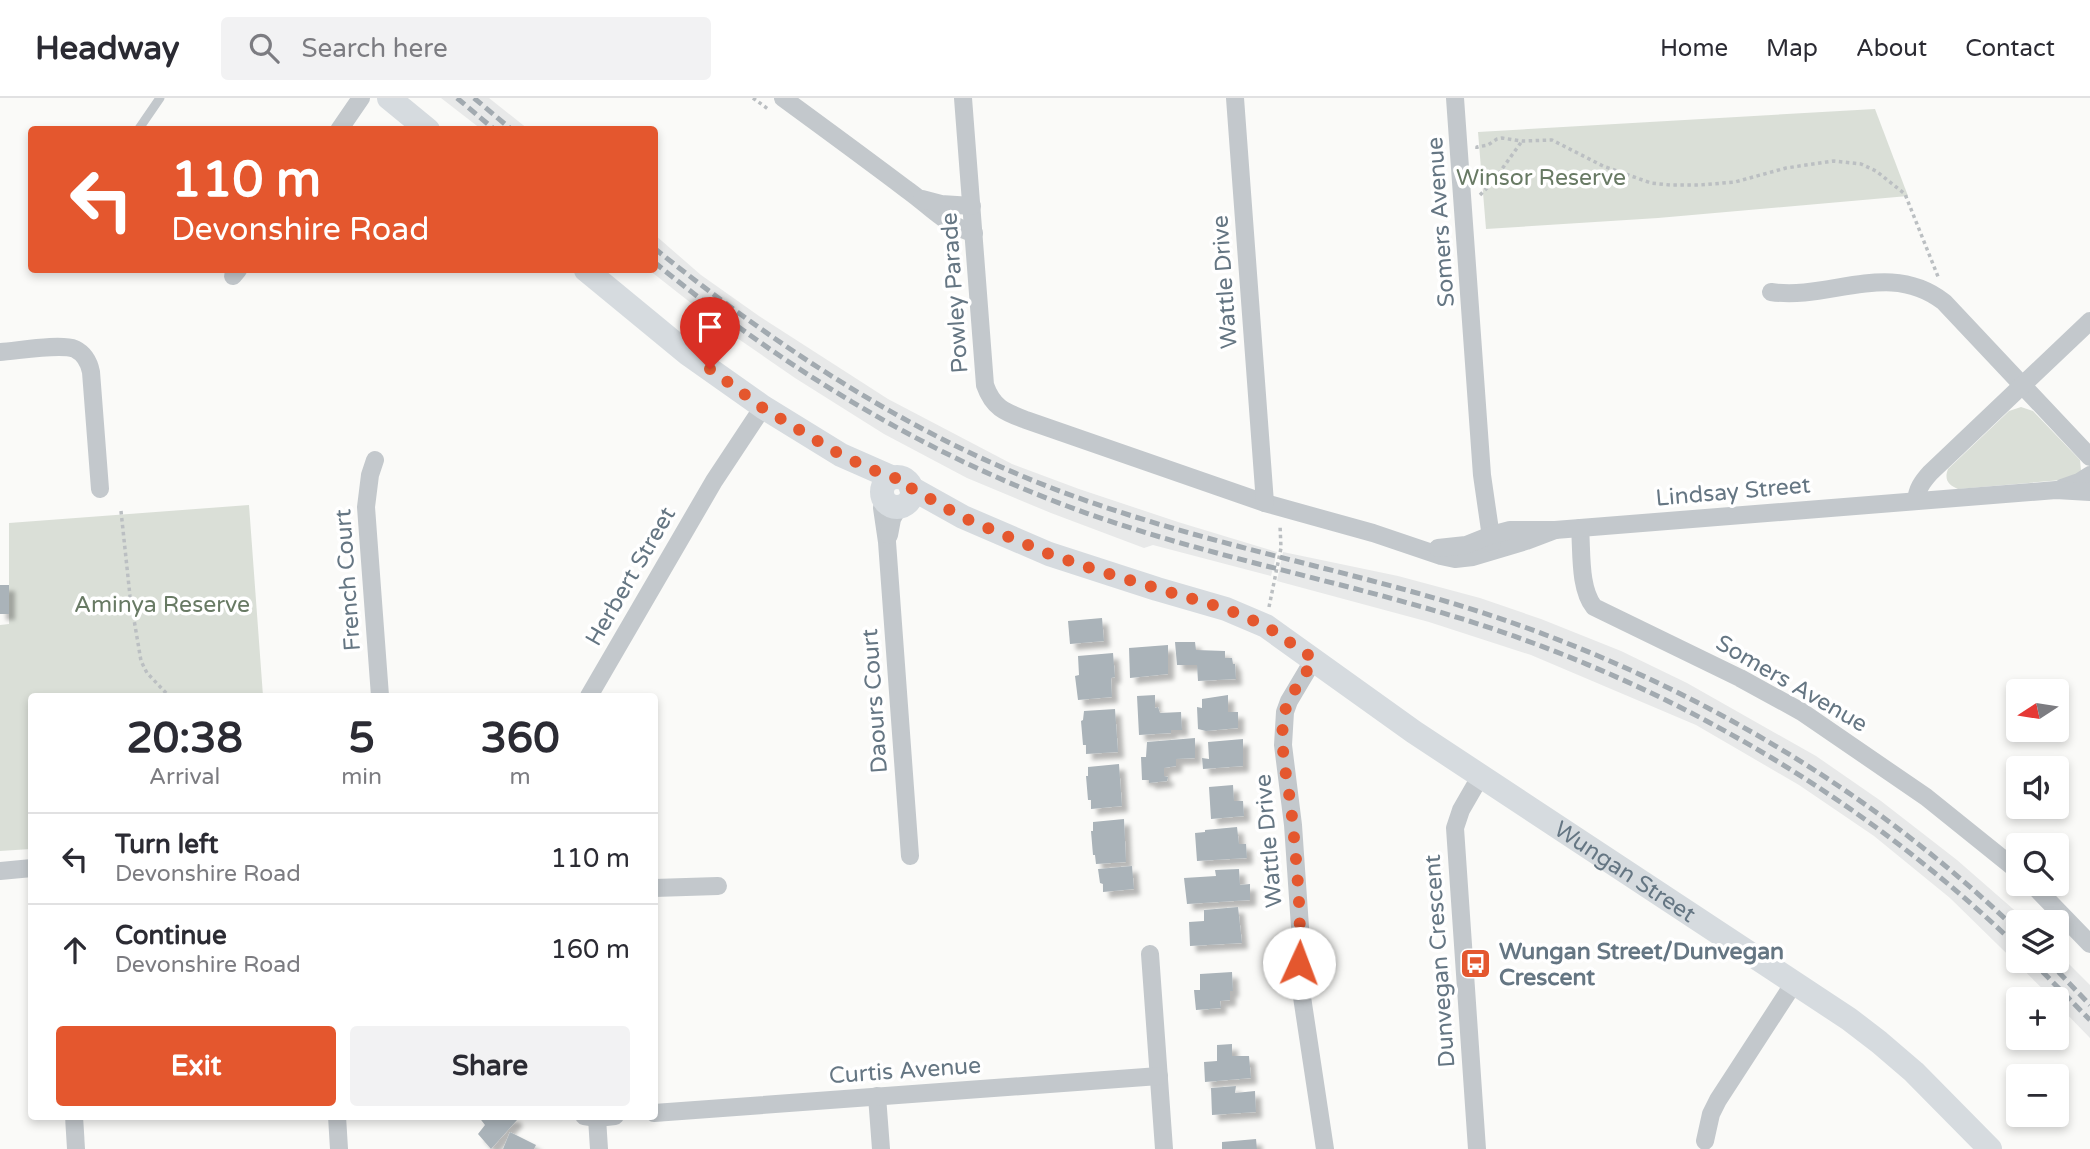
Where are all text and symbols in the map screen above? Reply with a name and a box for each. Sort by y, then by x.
search box [221,17,711,80]
text: Headway [35,29,179,68]
icon: search [245,29,283,67]
text: Search here [301,33,448,64]
text: Home [1660,34,1728,63]
text: Map [1766,34,1818,63]
text: About [1856,34,1927,63]
text: Contact [1965,34,2055,63]
street label: Somers Avenue [1421,136,1461,308]
text: 110 m [171,151,321,210]
icon: left [56,154,147,245]
park label: Winsor Reserve [1456,164,1626,192]
text: Devonshire Road [171,211,430,249]
street label: Powley Parade [935,212,975,374]
street label: Wattle Drive [1206,214,1244,350]
pin [680,297,740,369]
icon: arrive [691,308,729,346]
street label: Lindsay Street [1654,471,1812,513]
street label: Herbert Street [580,502,682,651]
street label: French Court [329,508,367,652]
park label: Aminya Reserve [74,591,250,619]
street label: Daours Court [856,627,894,774]
street label: Somers Avenue [1711,629,1872,739]
north arrow [2006,679,2068,742]
map controls [2006,679,2069,1127]
text: 20:38 [126,713,243,764]
text: 5 [348,713,375,764]
text: 360 [480,713,560,764]
button: sound [2006,756,2069,819]
text: Arrival [149,763,220,791]
text: min [341,763,382,791]
text: m [509,763,531,791]
street label: Wattle Drive [1249,773,1289,909]
street label: Wungan Street [1549,815,1701,929]
text: Turn left [115,829,218,860]
button: search [2006,833,2069,896]
icon: left [56,840,94,878]
text: 110 m [550,843,630,874]
street label: Dunvegan Crescent [1419,853,1461,1068]
text: Devonshire Road [115,860,301,888]
button: layers [2006,910,2069,973]
text: Continue [115,920,227,951]
position arrow [1262,926,1336,1000]
icon: ahead [56,931,94,969]
text: 160 m [550,934,630,965]
place label: Wungan Street/Dunvegan Crescent [1499,938,1784,992]
bus stop icon: Wungan Street/Dunvegan Crescent [1459,947,1493,981]
text: Devonshire Road [115,951,301,979]
button: + [2006,987,2069,1050]
button: Exit [56,1026,336,1106]
button: Share [350,1026,630,1106]
street label: Curtis Avenue [828,1052,982,1090]
button: − [2006,1064,2069,1127]

